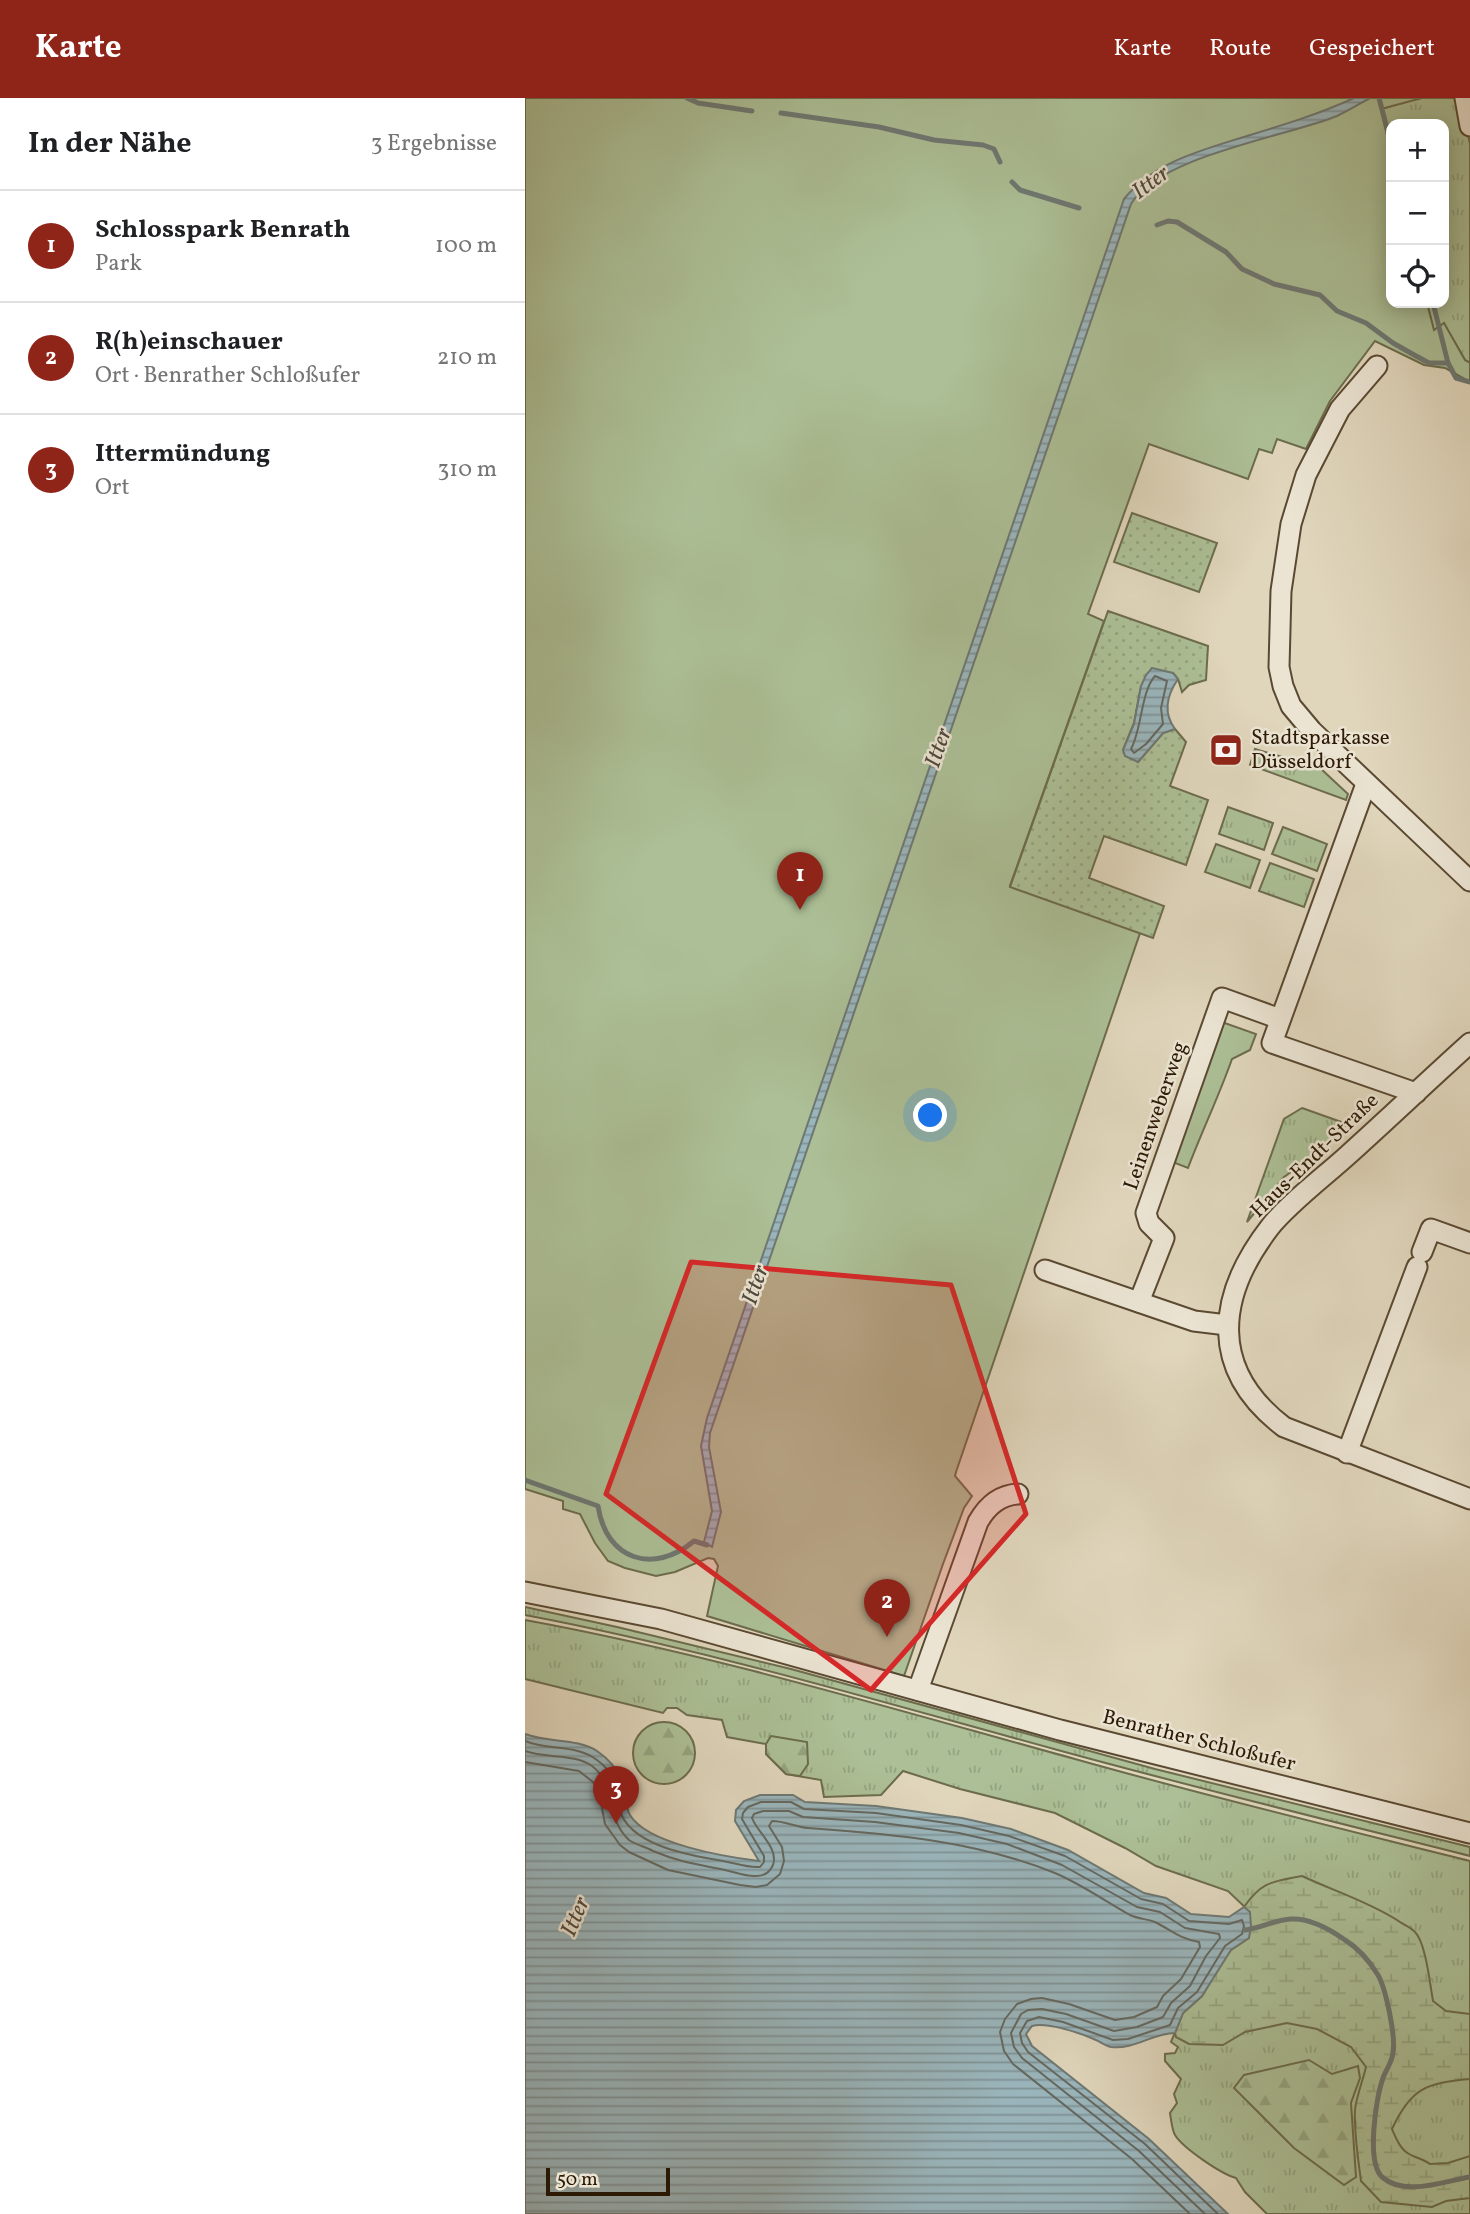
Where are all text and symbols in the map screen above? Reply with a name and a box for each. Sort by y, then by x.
text: Karte [35,26,122,72]
text: Karte [1114,32,1171,66]
text: Route [1209,32,1271,66]
text: Gespeichert [1309,32,1435,66]
map controls [1386,119,1449,308]
button: + [1386,119,1449,182]
text: In der Nähe [28,123,192,165]
text: 3 Ergebnisse [371,128,497,160]
water label: Itter [1125,158,1177,208]
button: − [1386,182,1449,245]
text: Schlosspark Benrath [95,212,350,248]
text: 1 [46,230,56,262]
text: 100 m [435,230,497,262]
button: locate [1386,245,1449,308]
text: Park [95,248,142,280]
text: R(h)einschauer [95,324,283,360]
text: 2 [45,342,57,374]
text: 210 m [437,342,497,374]
text: Ort · Benrather Schloßufer [95,360,360,392]
text: Ittermündung [95,436,270,472]
text: 3 [45,454,57,486]
text: 310 m [437,454,497,486]
text: Ort [95,472,130,504]
water label: Itter [917,724,961,772]
place label: Stadtsparkasse Düsseldorf [1251,724,1390,777]
bank icon: Stadtsparkasse Düsseldorf [1207,731,1245,769]
pin: 1 [777,852,823,910]
street label: Leinenweberweg [1117,1038,1195,1194]
street label: Haus-Endt-Straße [1244,1087,1386,1225]
your location [913,1098,947,1132]
water label: Itter [734,1261,778,1309]
pin: 2 [864,1579,910,1637]
street label: Benrather Schloßufer [1099,1703,1299,1779]
pin: 3 [593,1766,639,1824]
water label: Itter [553,1892,599,1942]
scale bar [546,2165,670,2197]
text: 50 m [557,2167,598,2193]

